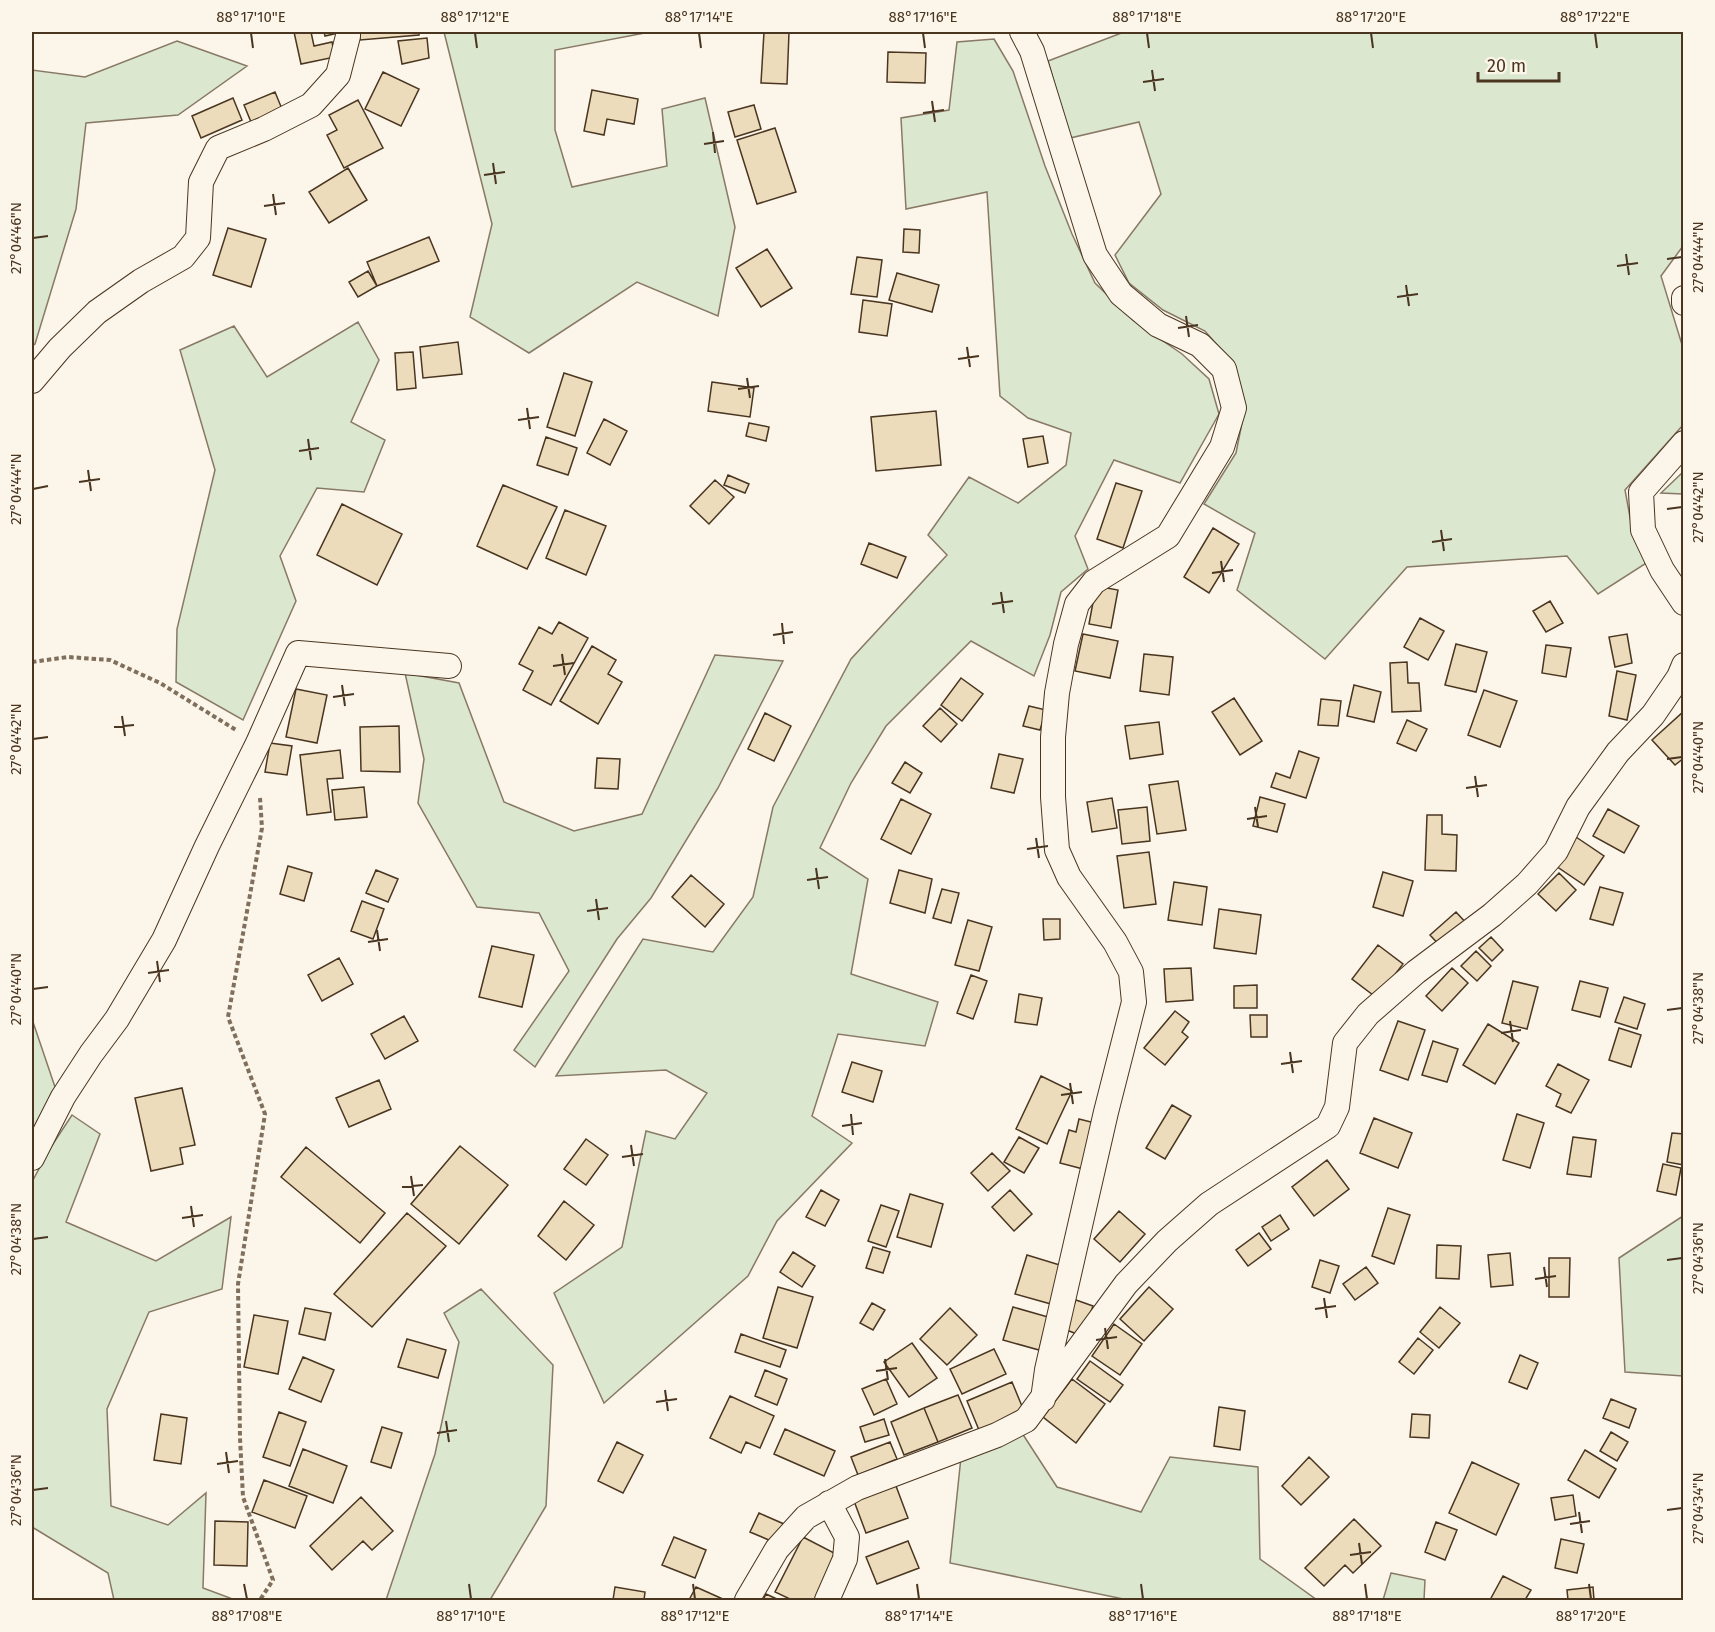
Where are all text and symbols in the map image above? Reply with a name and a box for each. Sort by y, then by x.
text: 88°17'10"E [216,8,286,26]
text: 88°17'12"E [441,8,509,26]
text: 88°17'14"E [665,8,733,26]
text: 88°17'16"E [888,8,958,26]
text: 88°17'18"E [1112,8,1182,26]
text: 88°17'20"E [1336,8,1406,26]
text: 88°17'22"E [1560,8,1630,26]
scale bar [1478,45,1559,83]
text: 20 m [1487,55,1526,77]
text: 27°04'46"N [7,202,25,274]
text: 27°04'44"N [1689,221,1707,293]
text: 27°04'44"N [7,453,25,525]
text: 27°04'42"N [1689,471,1707,543]
text: 27°04'42"N [7,703,25,775]
text: 27°04'40"N [1689,721,1707,793]
text: 27°04'40"N [7,953,25,1025]
text: 27°04'38"N [1689,972,1707,1044]
text: 27°04'38"N [7,1203,25,1275]
text: 27°04'36"N [1689,1222,1707,1294]
text: 27°04'36"N [7,1454,25,1526]
text: 27°04'34"N [1689,1472,1707,1544]
text: 88°17'08"E [211,1607,283,1625]
text: 88°17'10"E [436,1607,506,1625]
text: 88°17'12"E [661,1607,729,1625]
text: 88°17'14"E [885,1607,953,1625]
text: 88°17'16"E [1108,1607,1178,1625]
text: 88°17'18"E [1332,1607,1402,1625]
text: 88°17'20"E [1556,1607,1626,1625]

